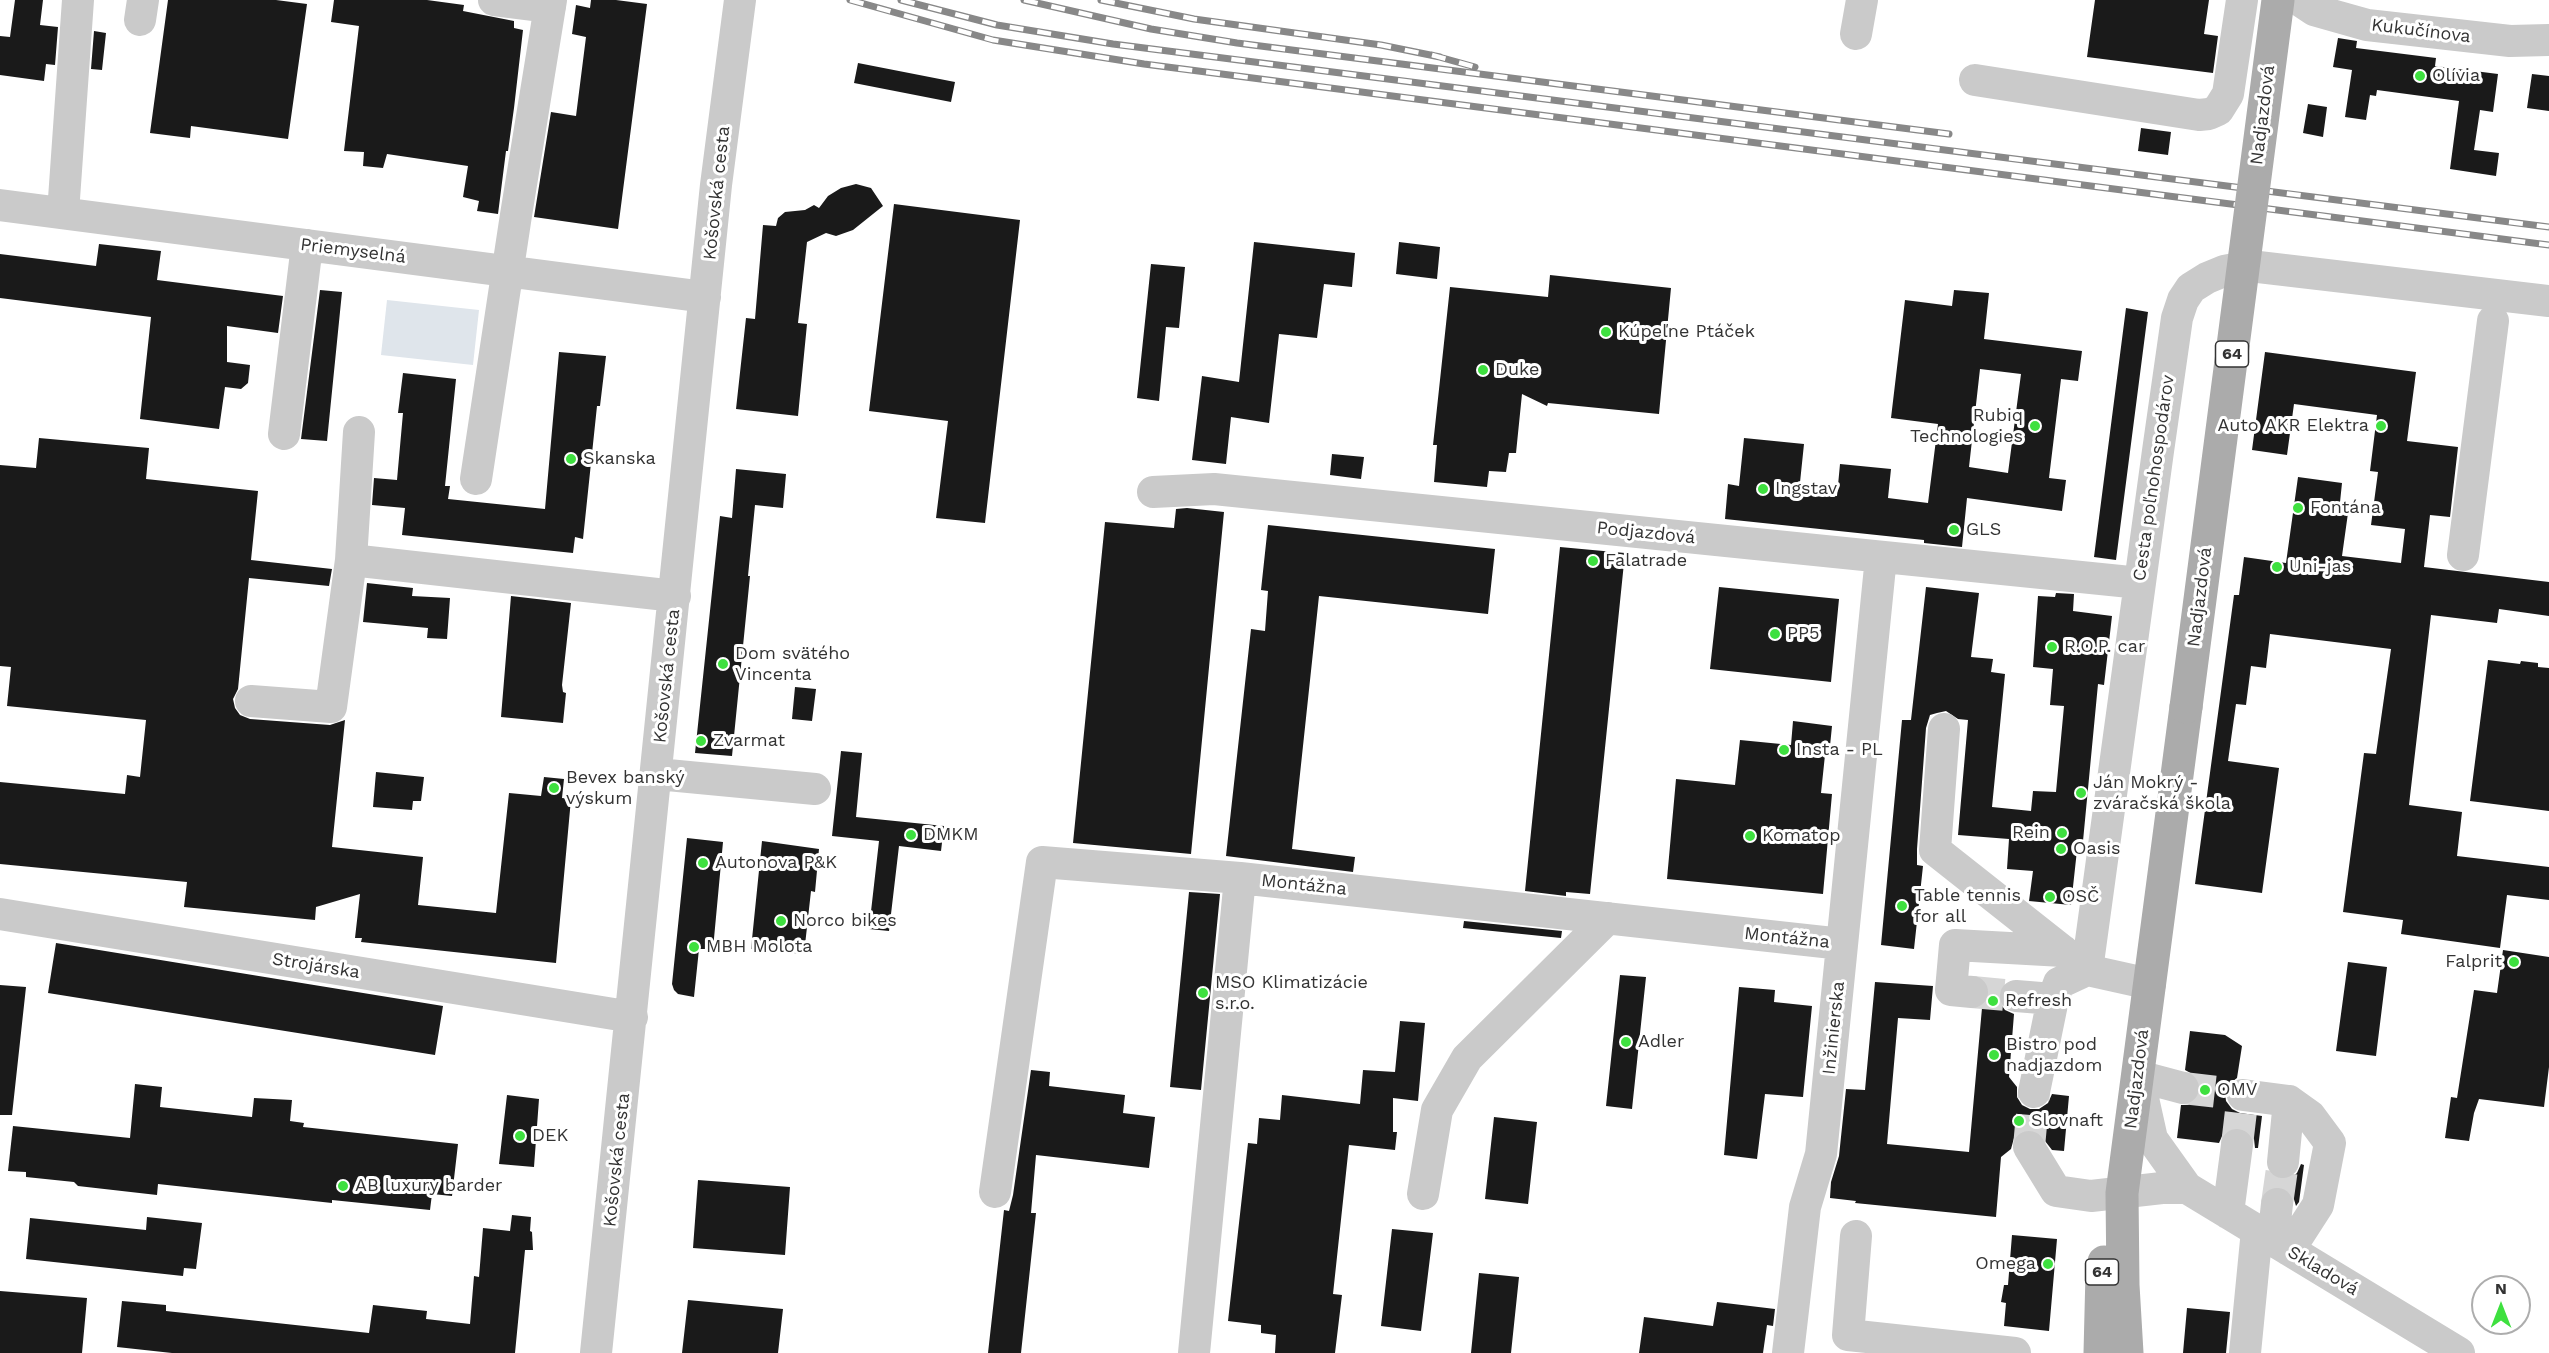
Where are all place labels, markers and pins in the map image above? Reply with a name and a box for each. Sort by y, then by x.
place label: Olívia [2432,65,2480,87]
marker: Olívia [2413,69,2427,83]
place label: Kúpeľne Ptáček [1618,321,1755,343]
marker: Kúpeľne Ptáček [1599,325,1613,339]
place label: Duke [1495,359,1539,381]
marker: Duke [1476,363,1490,377]
place label: Rubiq Technologies [1910,405,2023,448]
place label: Auto AKR Elektra [2217,415,2369,437]
marker: Rubiq Technologies [2028,419,2042,433]
marker: Auto AKR Elektra [2374,419,2388,433]
place label: Skanska [583,448,656,470]
marker: Skanska [564,452,578,466]
place label: Ingstav [1775,478,1837,500]
marker: Ingstav [1756,482,1770,496]
place label: Fontána [2310,497,2381,519]
marker: Fontána [2291,501,2305,515]
place label: GLS [1966,519,2001,541]
marker: GLS [1947,523,1961,537]
place label: Falatrade [1605,550,1687,572]
marker: Falatrade [1586,554,1600,568]
place label: Uni-jas [2289,556,2351,578]
marker: Uni-jas [2270,560,2284,574]
place label: PP5 [1787,623,1819,645]
marker: PP5 [1768,627,1782,641]
place label: R.O.P. car [2064,636,2145,658]
marker: R.O.P. car [2045,640,2059,654]
place label: Dom svätého Vincenta [735,643,850,686]
marker: Dom svätého Vincenta [716,657,730,671]
place label: Zvarmat [713,730,785,752]
marker: Zvarmat [694,734,708,748]
place label: Insta - PL [1796,739,1883,761]
marker: Insta - PL [1777,743,1791,757]
place label: Bevex banský výskum [566,767,685,810]
place label: Ján Mokrý - zváračská škola [2093,772,2231,814]
marker: Bevex banský výskum [547,781,561,795]
marker: Ján Mokrý - zváračská škola [2074,786,2088,800]
place label: Rein [2012,822,2050,844]
place label: DMKM [923,824,979,846]
place label: Komatop [1762,825,1840,847]
marker: Rein [2055,826,2069,840]
marker: DMKM [904,828,918,842]
marker: Komatop [1743,829,1757,843]
place label: Oasis [2073,838,2120,860]
marker: Oasis [2054,842,2068,856]
place label: Autonova P&K [715,852,837,874]
marker: Autonova P&K [696,856,710,870]
place label: Table tennis for all [1914,885,2021,928]
place label: OSČ [2062,886,2099,908]
marker: OSČ [2043,890,2057,904]
marker: Table tennis for all [1895,899,1909,913]
place label: Norco bikes [793,910,897,932]
marker: Norco bikes [774,914,788,928]
place label: MBH Molota [706,936,812,958]
marker: MBH Molota [687,940,701,954]
place label: Falprit [2445,951,2502,973]
marker: Falprit [2507,955,2521,969]
place label: MSO Klimatizácie s.r.o. [1215,972,1368,1014]
marker: MSO Klimatizácie s.r.o. [1196,986,1210,1000]
place label: Refresh [2005,990,2072,1012]
marker: Refresh [1986,994,2000,1008]
place label: Adler [1638,1031,1684,1053]
place label: Bistro pod nadjazdom [2006,1034,2102,1076]
marker: Adler [1619,1035,1633,1049]
marker: Bistro pod nadjazdom [1987,1048,2001,1062]
place label: OMV [2217,1079,2257,1101]
marker: OMV [2198,1083,2212,1097]
place label: Slovnaft [2031,1110,2103,1132]
marker: Slovnaft [2012,1114,2026,1128]
place label: DEK [532,1125,568,1147]
marker: DEK [513,1129,527,1143]
place label: AB luxury barder [355,1175,502,1197]
marker: AB luxury barder [336,1179,350,1193]
place label: Omega [1975,1253,2036,1275]
marker: Omega [2041,1257,2055,1271]

